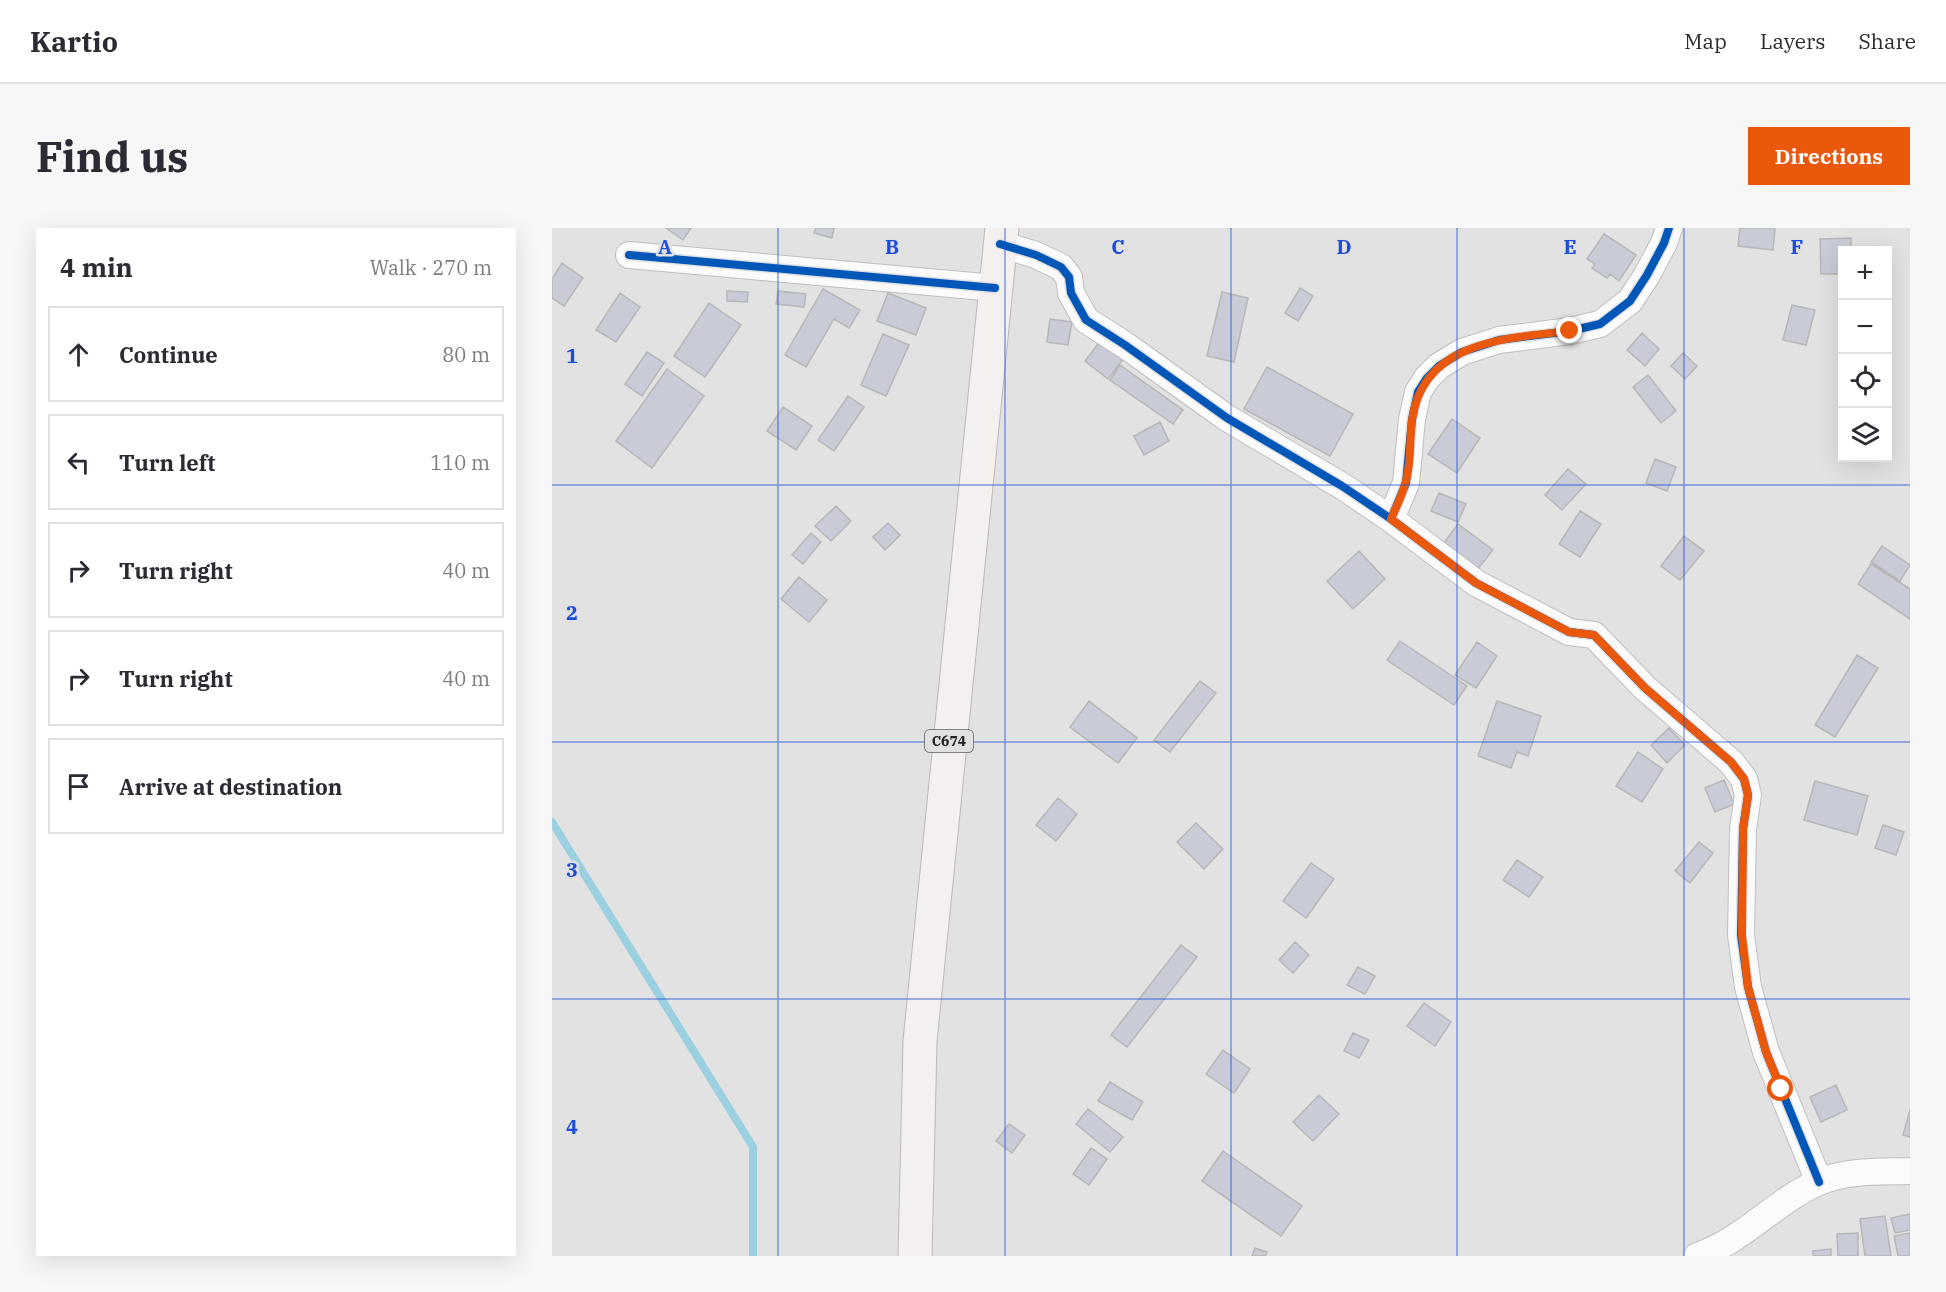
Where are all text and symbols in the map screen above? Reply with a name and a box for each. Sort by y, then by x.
text: Kartio [30,23,118,60]
text: Map [1684,27,1727,55]
text: Layers [1760,27,1826,55]
text: Share [1859,27,1916,55]
button: Directions [1748,127,1910,185]
text: Find us [36,129,188,184]
text: A [658,233,672,260]
text: B [885,233,899,260]
text: C [1111,233,1125,260]
text: D [1336,233,1352,260]
text: E [1563,233,1577,260]
text: F [1791,233,1803,260]
map controls [1838,246,1892,462]
button: + [1838,246,1892,300]
text: 4 min [60,250,133,284]
text: Walk · 270 m [370,254,492,281]
button: − [1838,300,1892,354]
route end [1556,317,1582,343]
icon: ahead [62,338,95,371]
text: Continue [119,340,218,369]
text: 80 m [442,341,490,368]
text: 1 [566,342,578,369]
button: locate [1838,354,1892,408]
button: layers [1838,408,1892,462]
icon: left [62,446,95,479]
text: Turn left [119,448,215,477]
text: 110 m [430,449,490,476]
icon: right [62,554,95,587]
text: Turn right [119,556,233,585]
text: 40 m [442,557,490,584]
text: 2 [566,599,578,626]
icon: right [62,662,95,695]
text: Turn right [119,664,233,693]
text: 40 m [442,665,490,692]
road number: C674 [925,730,973,752]
icon: arrive [62,770,95,803]
text: Arrive at destination [119,772,342,801]
text: 3 [566,856,578,883]
route start [1767,1075,1793,1101]
text: 4 [566,1113,578,1140]

